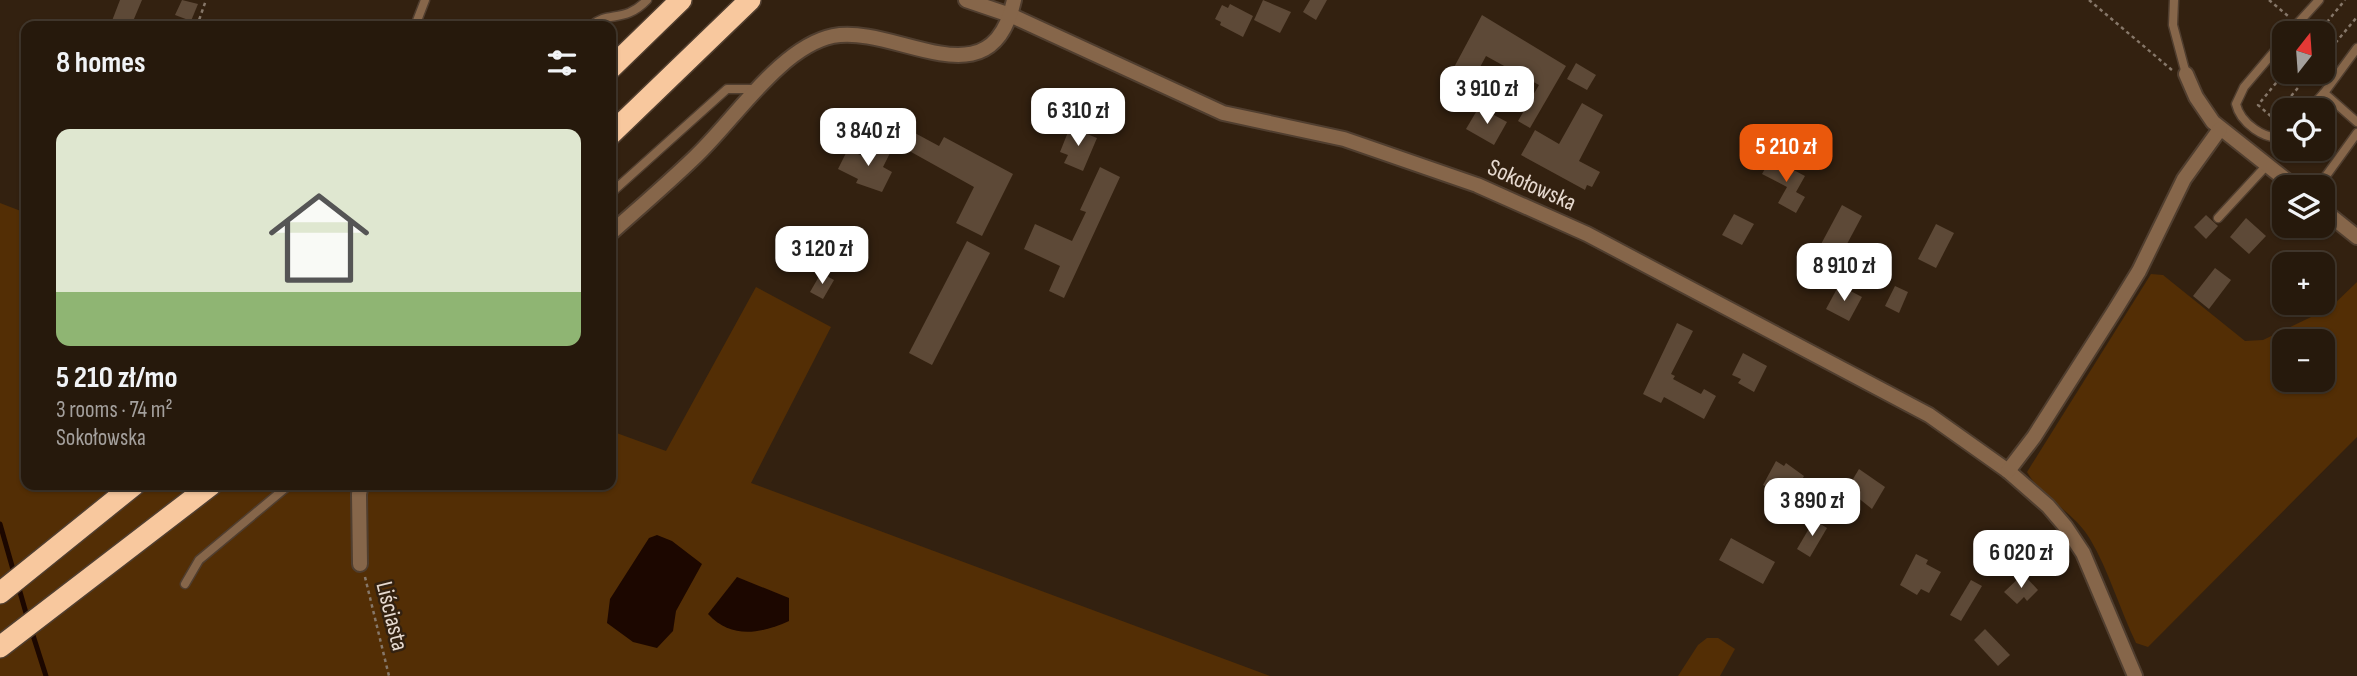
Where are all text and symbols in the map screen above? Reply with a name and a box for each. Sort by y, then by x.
north arrow [2272,21,2334,84]
map controls [2272,21,2335,392]
icon: filters [543,44,581,82]
text: 8 homes [56,45,145,81]
pin: 3 910 zł [1415,66,1559,126]
text: 3 910 zł [1456,75,1518,103]
pin: 6 310 zł [1006,88,1150,148]
text: 6 310 zł [1047,97,1109,125]
button: locate [2272,98,2335,161]
pin: 3 840 zł [796,108,940,168]
text: 3 840 zł [836,117,900,145]
pin: 5 210 zł [1714,124,1858,184]
text: 5 210 zł [1756,133,1816,161]
street label: Sokołowska [1483,153,1581,217]
icon: home [256,175,382,301]
button: layers [2272,175,2335,238]
pin: 3 120 zł [750,226,894,286]
text: 3 120 zł [791,235,853,263]
pin: 8 910 zł [1772,244,1916,303]
text: 8 910 zł [1813,252,1875,280]
button: + [2272,252,2335,315]
button: − [2272,329,2335,392]
text: 5 210 zł/mo [56,360,177,396]
text: 3 rooms · 74 m² [56,396,173,424]
text: Sokołowska [56,424,146,452]
pin: 3 890 zł [1740,478,1884,538]
text: 3 890 zł [1780,487,1844,515]
pin: 6 020 zł [1949,530,2093,590]
text: 6 020 zł [1989,539,2053,567]
street label: Liściasta [369,578,415,654]

